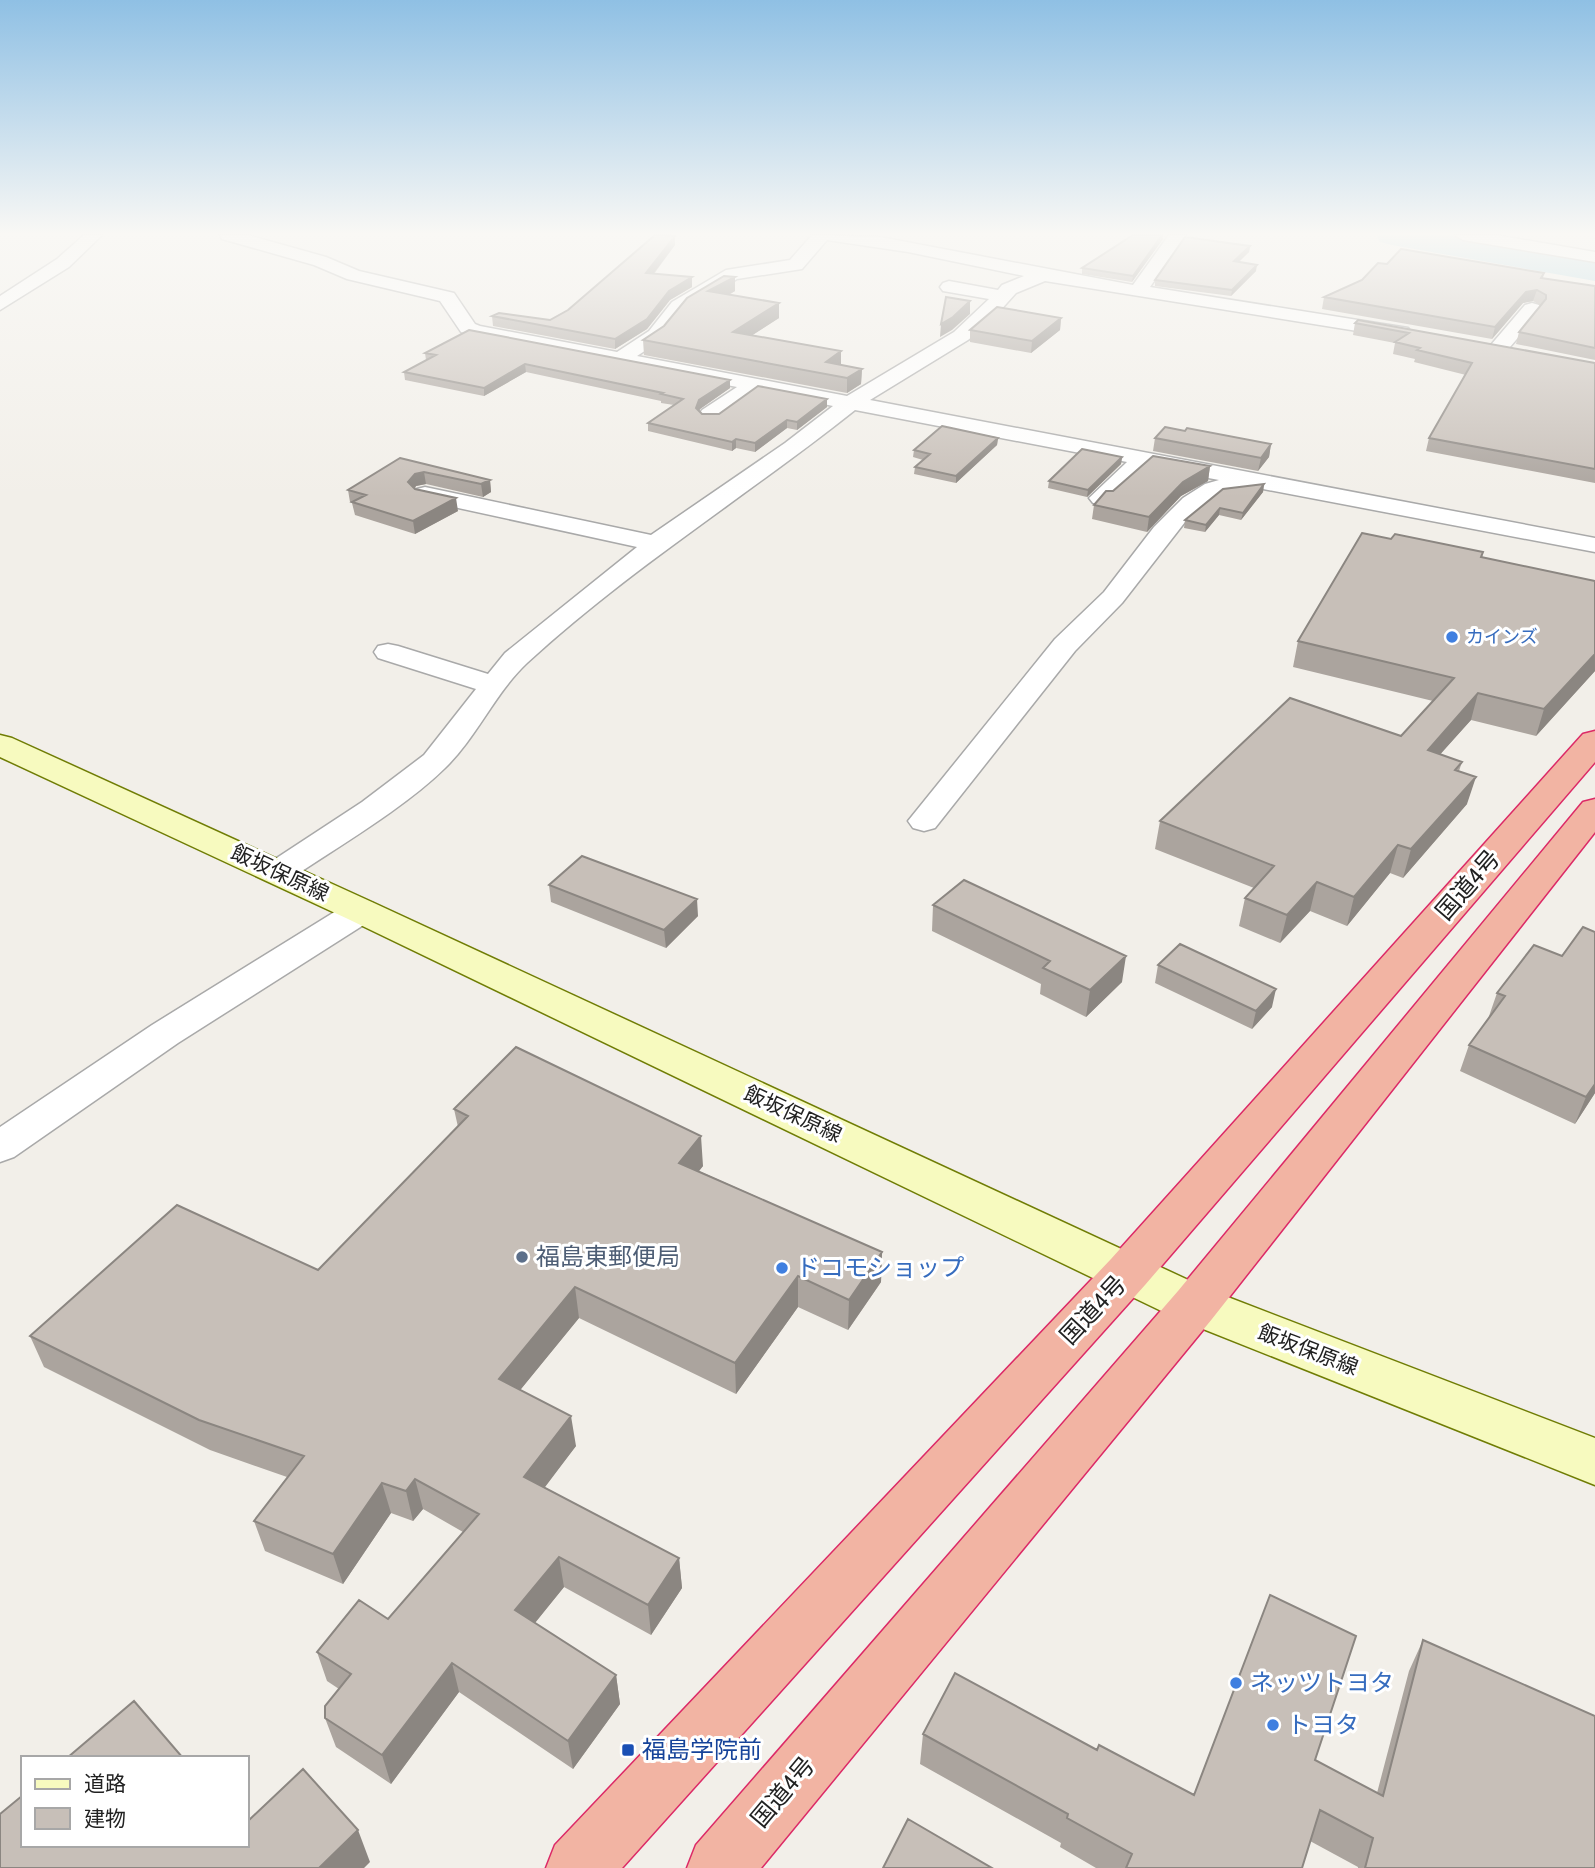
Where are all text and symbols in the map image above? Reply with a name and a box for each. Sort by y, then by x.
place label: カインズ [1466,626,1538,647]
marker: カインズ [1444,629,1460,645]
street label: 飯坂保原線 [228,839,333,905]
street label: 国道4号 [1430,844,1505,925]
street label: 飯坂保原線 [741,1080,846,1146]
place label: 福島東郵便局 [536,1243,680,1270]
marker: 福島東郵便局 [514,1249,530,1265]
place label: ドコモショップ [796,1254,964,1281]
marker: ドコモショップ [774,1260,790,1276]
street label: 国道4号 [1054,1270,1131,1349]
street label: 飯坂保原線 [1255,1319,1362,1379]
place label: ネッツトヨタ [1250,1669,1394,1696]
marker: ネッツトヨタ [1228,1675,1244,1691]
place label: トヨタ [1287,1711,1359,1738]
marker: トヨタ [1265,1717,1281,1733]
place label: 福島学院前 [642,1736,762,1763]
marker: 福島学院前 [620,1742,636,1758]
street label: 国道4号 [746,1751,820,1832]
legend [21,1756,248,1847]
text: 道路 [84,1771,126,1795]
text: 建物 [84,1806,126,1830]

